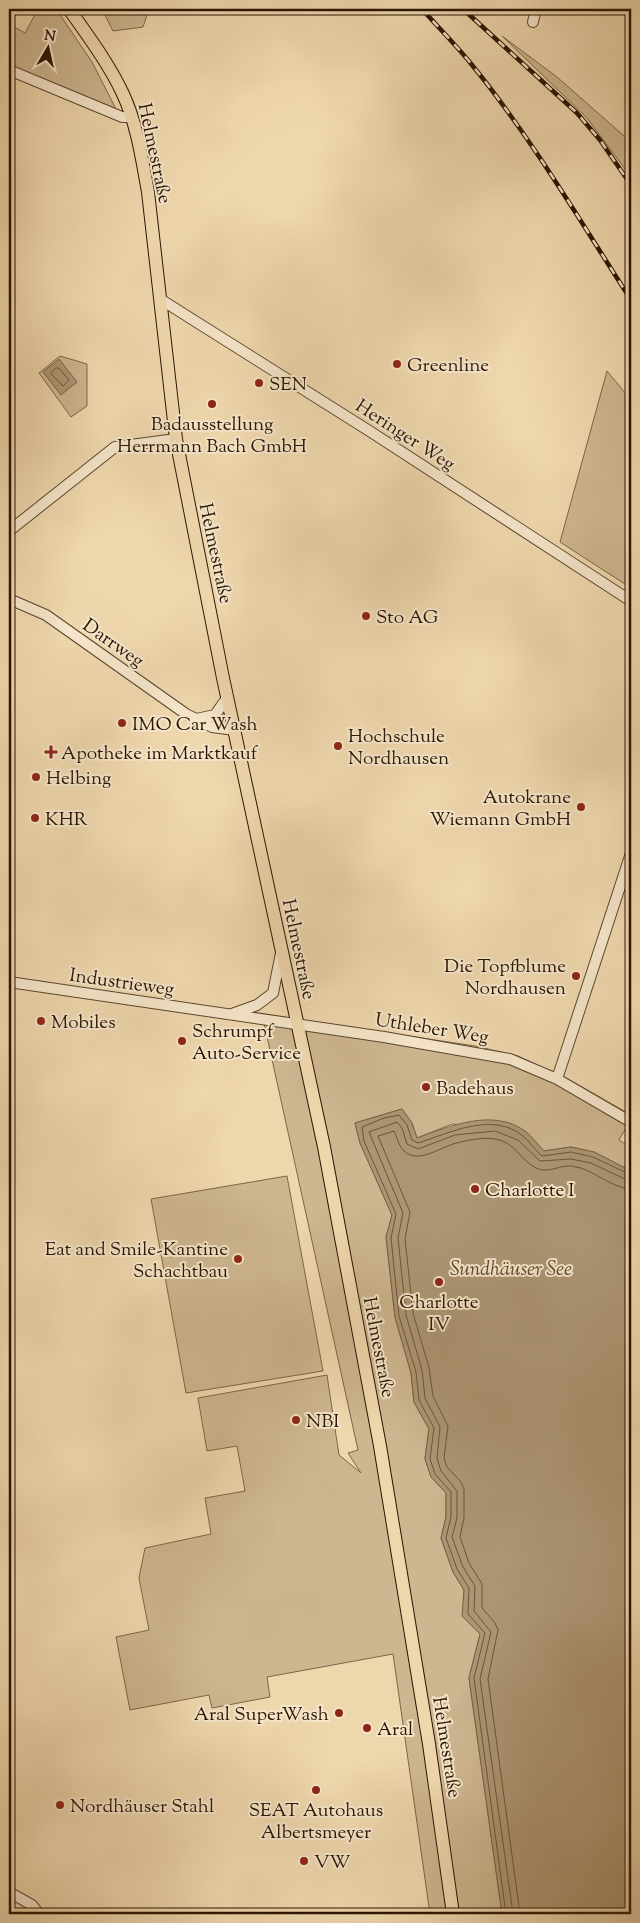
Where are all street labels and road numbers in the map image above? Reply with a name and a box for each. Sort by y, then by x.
street label: Helmestraße [130,101,177,206]
street label: Heringer Weg [349,394,460,478]
street label: Helmestraße [191,501,238,606]
street label: Darrweg [76,613,149,675]
street label: Helmestraße [274,897,321,1002]
street label: Industrieweg [68,963,176,1004]
street label: Uthleber Weg [373,1007,490,1052]
street label: Helmestraße [355,1295,401,1400]
street label: Helmestraße [424,1695,467,1800]

